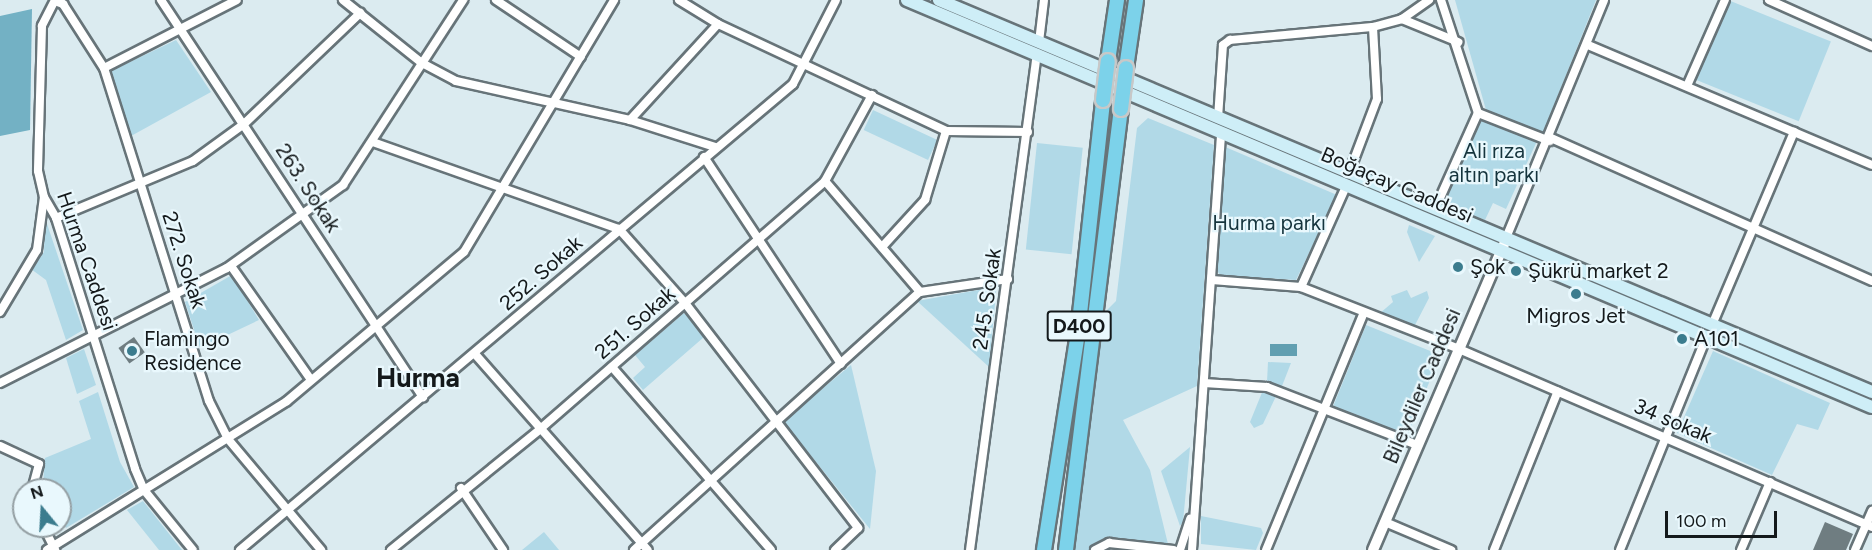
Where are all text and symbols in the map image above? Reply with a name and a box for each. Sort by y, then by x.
park label: Ali rıza altın parkı [1449,138,1539,188]
street label: 263. Sokak [270,139,346,237]
street label: Boğaçay Caddesi [1317,142,1477,228]
street label: Hurma Caddesi [51,188,123,334]
street label: 272. Sokak [157,208,211,312]
park label: Hurma parkı [1212,210,1326,236]
street label: 252. Sokak [495,230,587,316]
street label: 245. Sokak [967,247,1007,351]
place label: Şok [1470,254,1505,280]
place label: Şükrü market 2 [1528,258,1669,284]
marker: Şok [1451,260,1465,274]
marker: Şükrü market 2 [1509,264,1523,278]
street label: 251. Sokak [590,281,680,365]
marker: Migros Jet [1569,287,1583,301]
place label: Migros Jet [1526,303,1626,329]
street label: Bileydiler Caddesi [1378,304,1466,468]
road number: D400 [1046,309,1112,343]
place label: Flamingo Residence [144,326,242,376]
place label: A101 [1694,326,1739,352]
marker: A101 [1675,332,1689,346]
marker: Flamingo Residence [125,344,139,358]
district label: Hurma [376,362,460,394]
street label: 34 sokak [1630,393,1716,449]
north arrow [12,478,72,538]
text: N [28,481,46,503]
scale bar [1668,499,1780,537]
text: 100 m [1676,510,1726,532]

